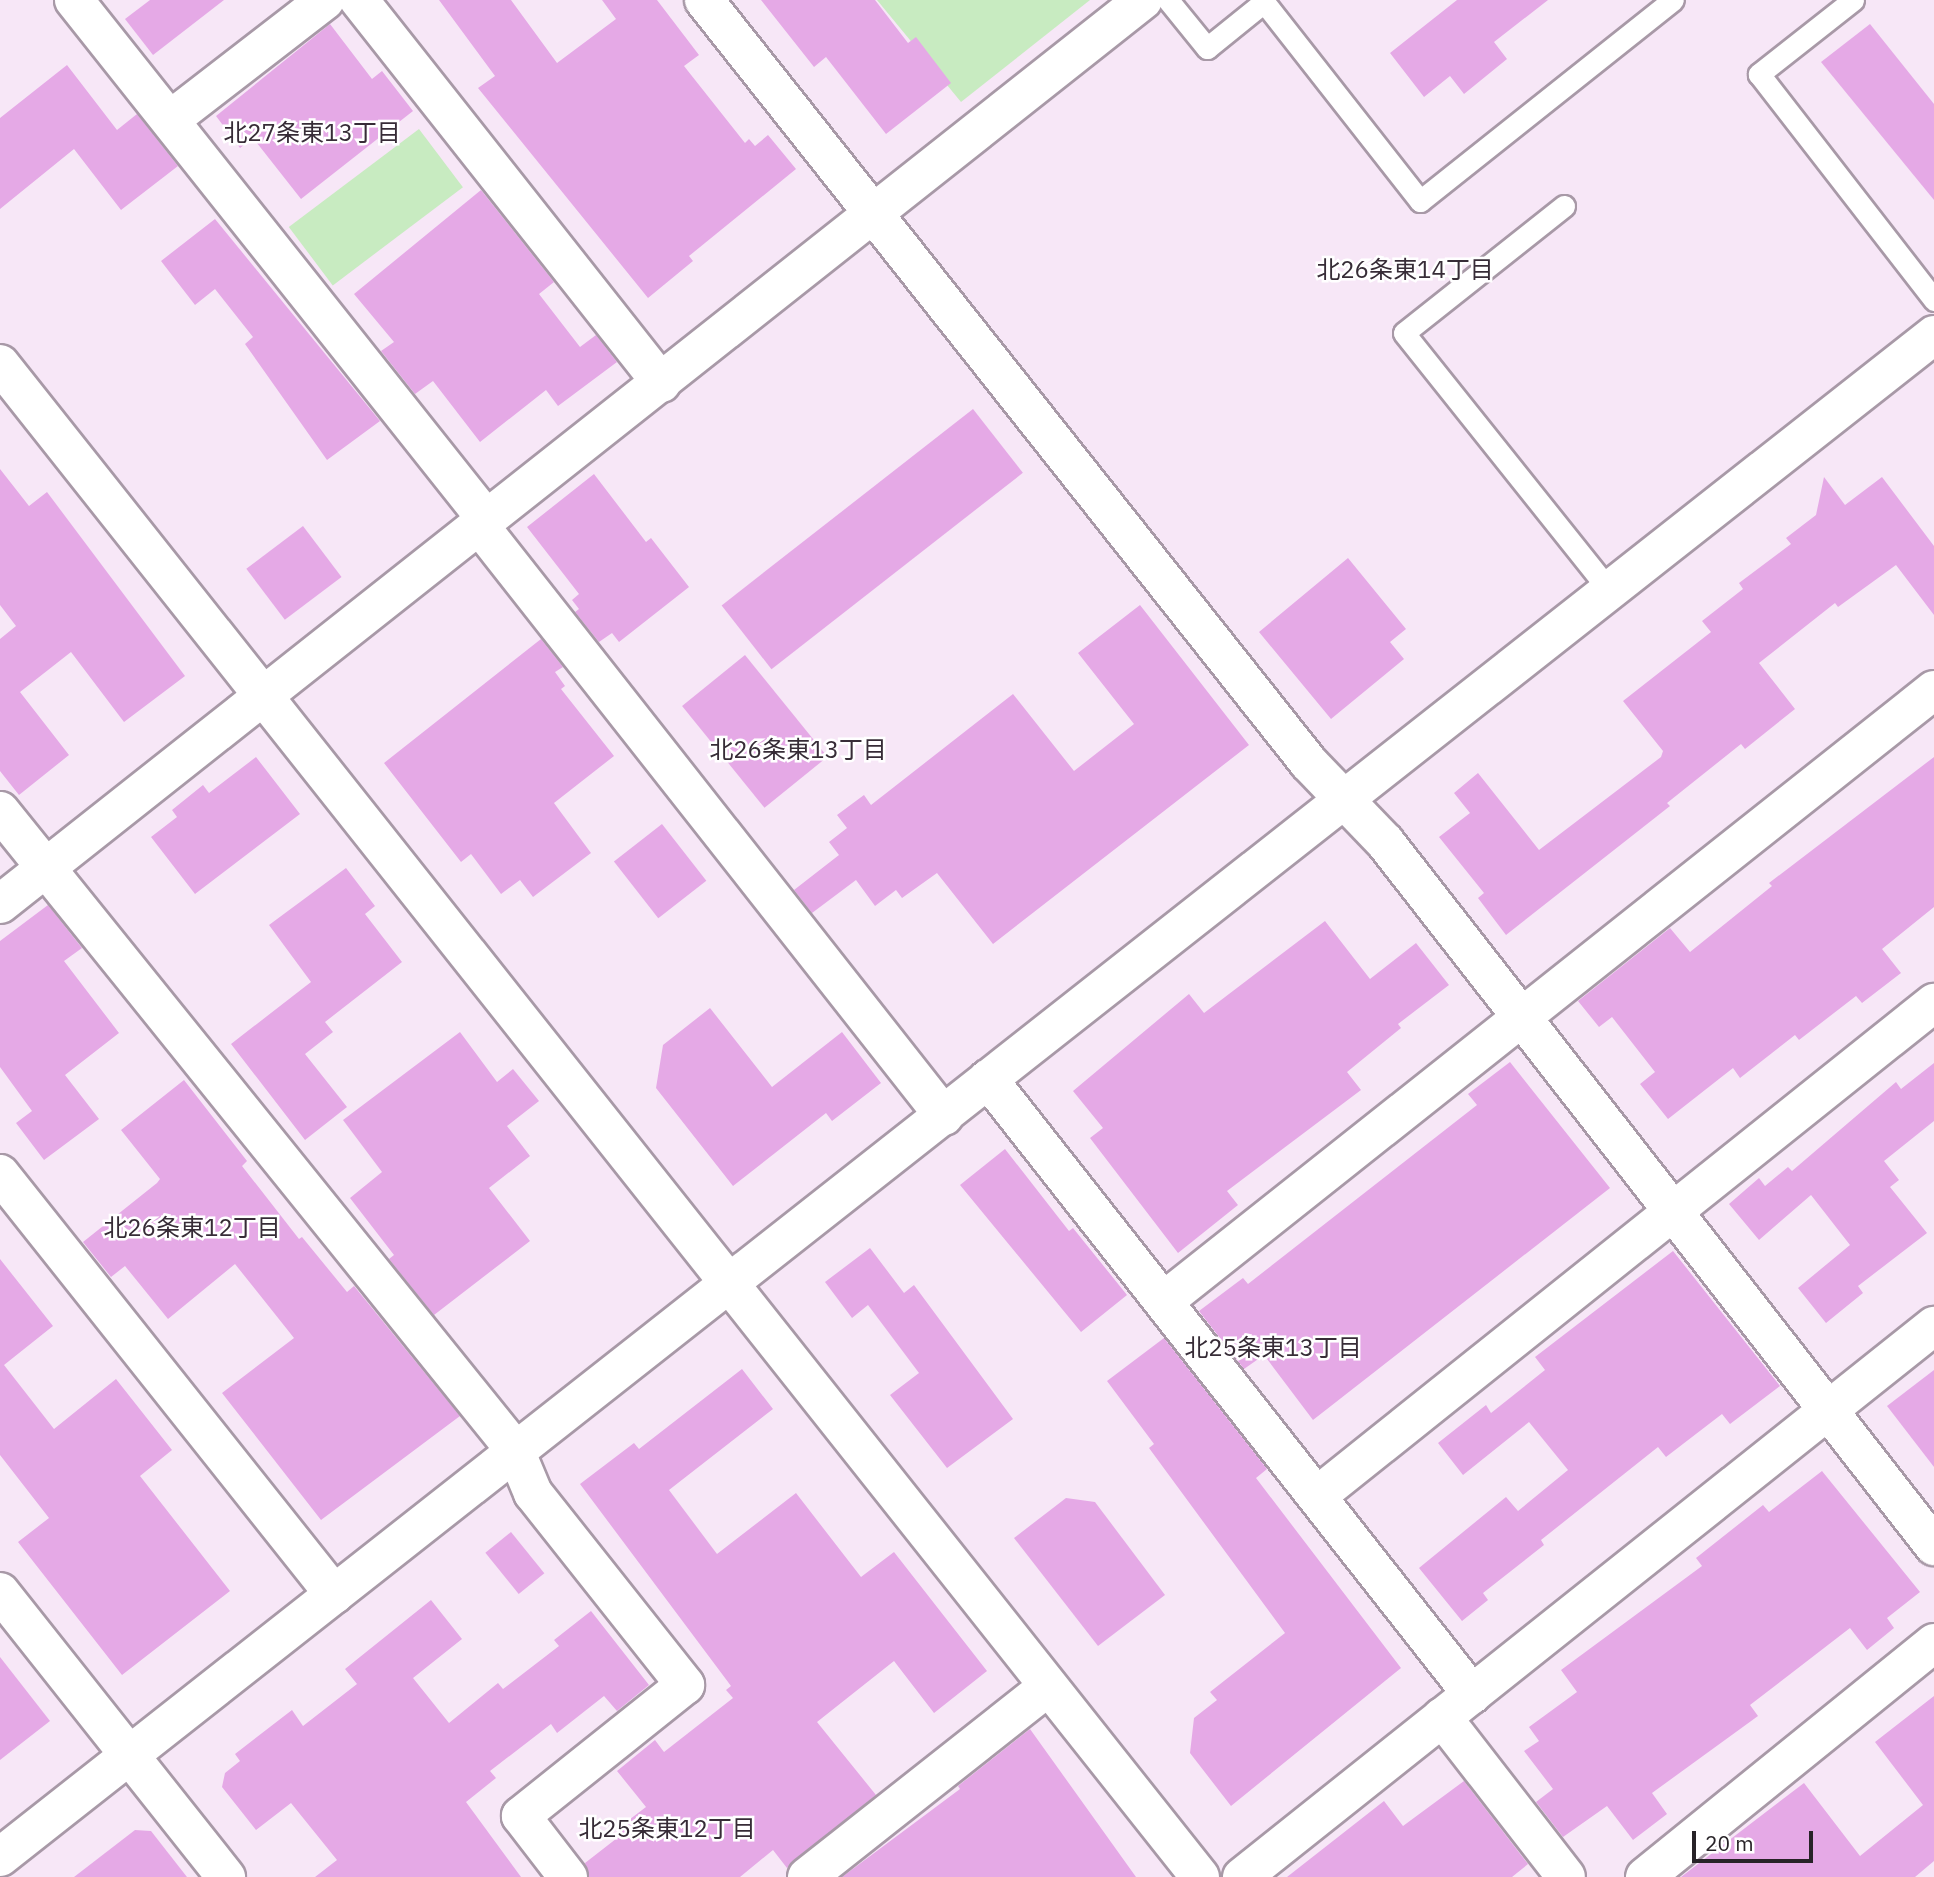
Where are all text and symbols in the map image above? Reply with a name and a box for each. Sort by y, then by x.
district label: 北27条東13丁目 [223,119,401,147]
district label: 北26条東14丁目 [1316,256,1494,284]
district label: 北26条東13丁目 [709,736,887,764]
district label: 北26条東12丁目 [103,1214,281,1242]
district label: 北25条東13丁目 [1184,1334,1362,1362]
district label: 北25条東12丁目 [578,1815,756,1843]
scale bar [1696,1818,1817,1862]
text: 20 m [1705,1829,1754,1857]

